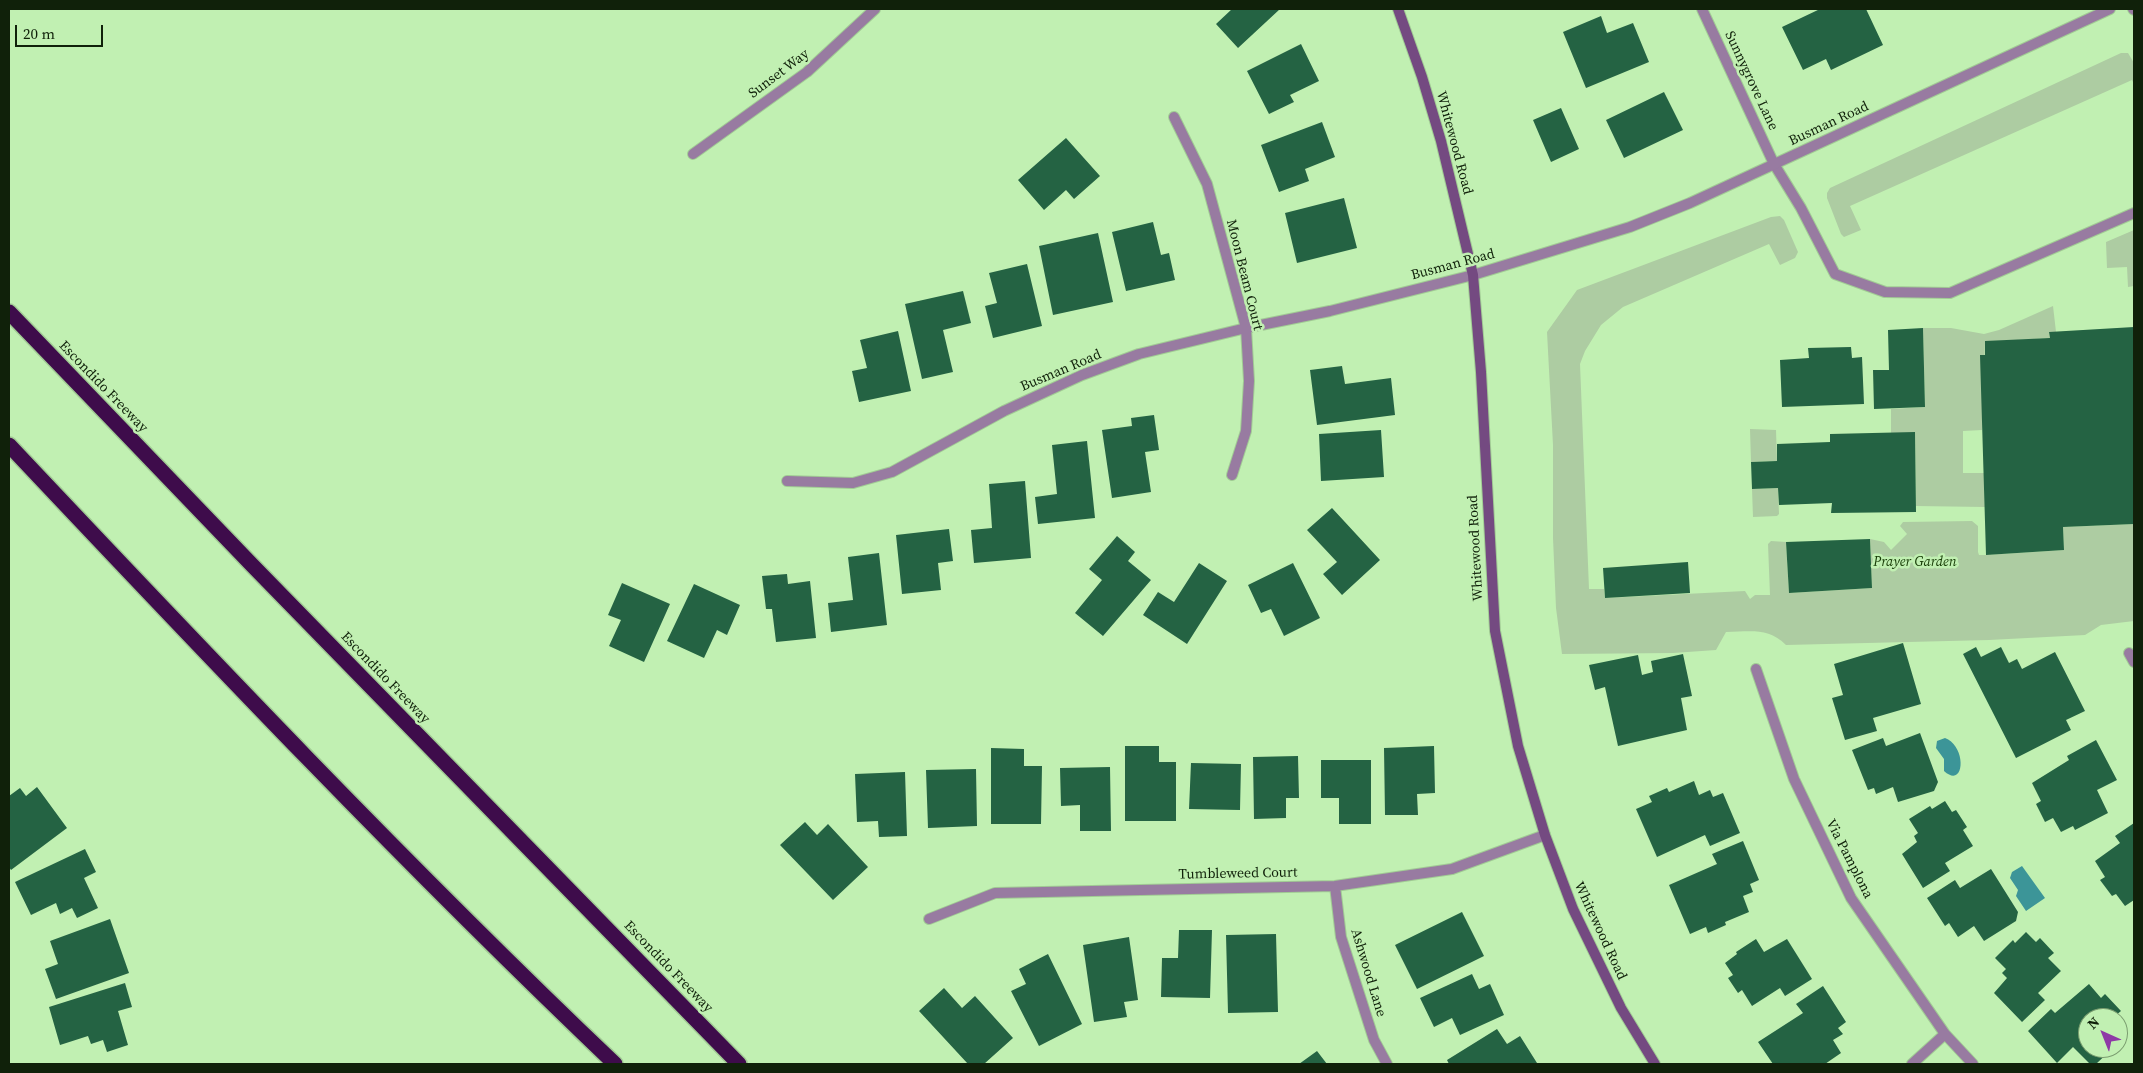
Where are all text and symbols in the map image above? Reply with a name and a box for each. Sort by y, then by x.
scale bar [18,15,105,47]
text: 20 m [23,23,55,44]
street label: Sunnygrove Lane [1721,29,1781,133]
street label: Sunset Way [745,46,813,102]
street label: Whitewood Road [1432,89,1476,197]
street label: Busman Road [1787,98,1871,150]
street label: Moon Beam Court [1222,218,1266,332]
street label: Busman Road [1409,246,1497,284]
street label: Escondido Freeway [55,338,151,436]
street label: Busman Road [1018,346,1104,396]
street label: Whitewood Road [1465,494,1487,602]
park label: Prayer Garden [1873,554,1957,570]
street label: Escondido Freeway [337,629,433,727]
street label: Via Pamplona [1822,817,1876,901]
street label: Tumbleweed Court [1178,865,1298,883]
street label: Whitewood Road [1570,879,1630,983]
street label: Escondido Freeway [620,918,716,1016]
street label: Ashwood Lane [1347,927,1389,1019]
north arrow [2078,1008,2128,1058]
text: N [2083,1012,2104,1034]

